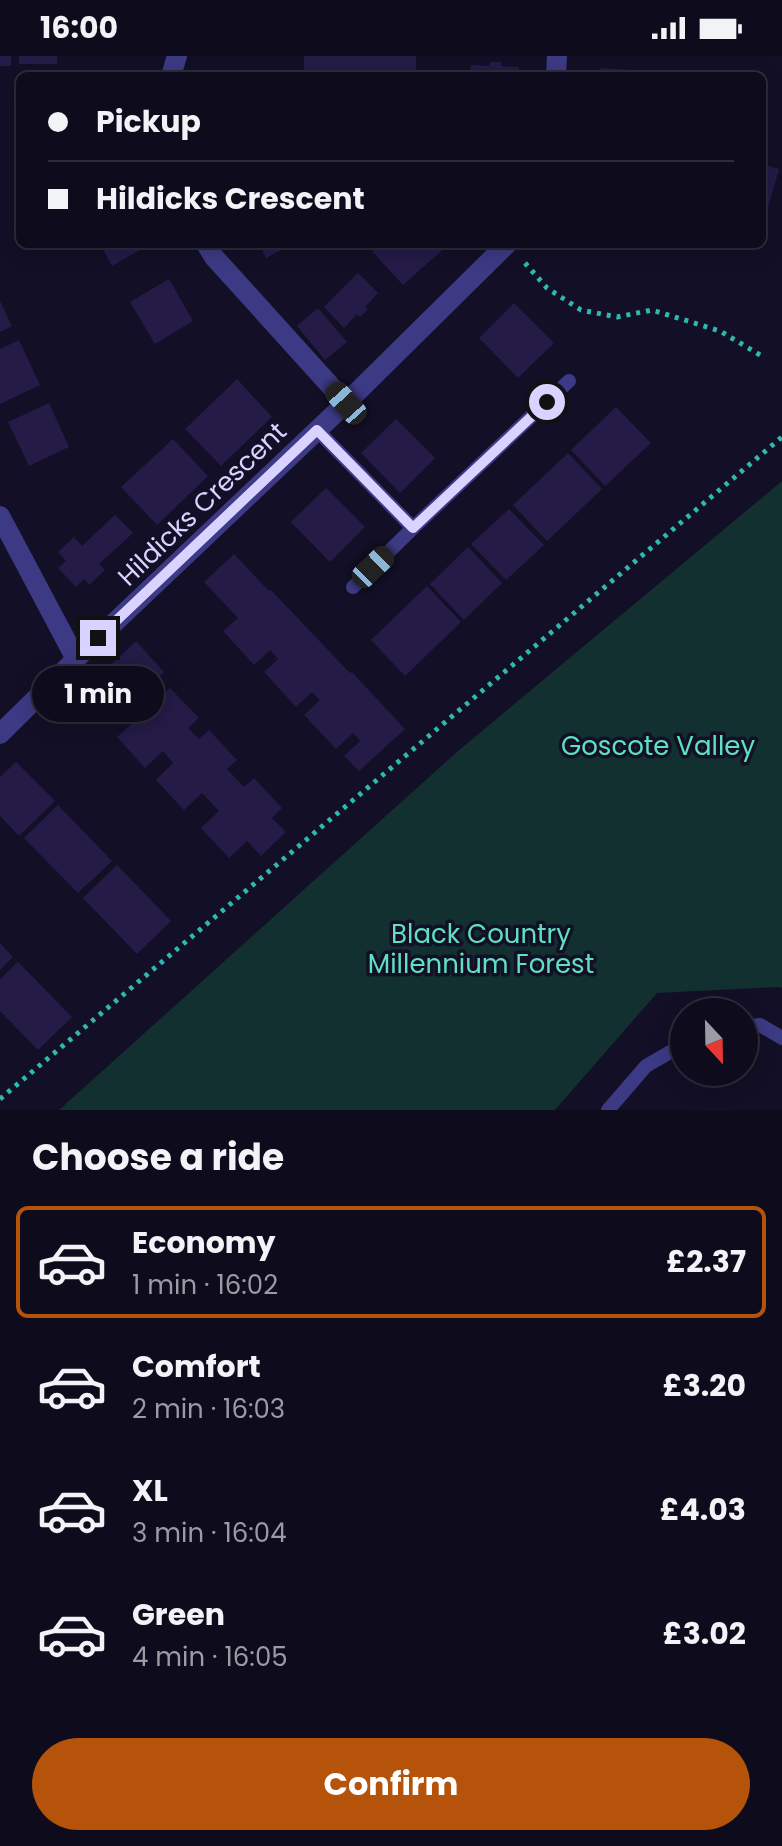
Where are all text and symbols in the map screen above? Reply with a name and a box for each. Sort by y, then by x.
text: 16:00 [40,6,118,49]
text: Pickup [96,100,201,143]
text: Hildicks Crescent [96,177,365,220]
car [321,377,371,429]
route start [529,384,565,420]
street label: Hildicks Crescent [110,414,294,594]
car [347,542,399,592]
route end [80,620,116,656]
callout: 1 min [32,666,164,722]
text: 1 min [64,676,132,712]
park label: Goscote Valley [561,728,755,764]
park label: Black Country Millennium Forest [368,916,594,982]
north arrow [670,998,758,1086]
map controls [670,998,758,1086]
text: Choose a ride [32,1132,284,1183]
text: Economy [132,1221,276,1264]
icon: car [36,1226,108,1298]
text: £2.37 [666,1240,746,1283]
text: 1 min · 16:02 [132,1267,278,1303]
text: Comfort [132,1345,261,1388]
icon: car [36,1350,108,1422]
text: £3.20 [663,1364,746,1407]
text: 2 min · 16:03 [132,1391,285,1427]
text: XL [132,1469,168,1512]
icon: car [36,1474,108,1546]
text: £4.03 [660,1488,746,1531]
text: 3 min · 16:04 [132,1515,287,1551]
text: Green [132,1593,225,1636]
icon: car [36,1598,108,1670]
text: £3.02 [663,1612,746,1655]
text: 4 min · 16:05 [132,1639,288,1675]
button: Confirm [32,1738,750,1830]

